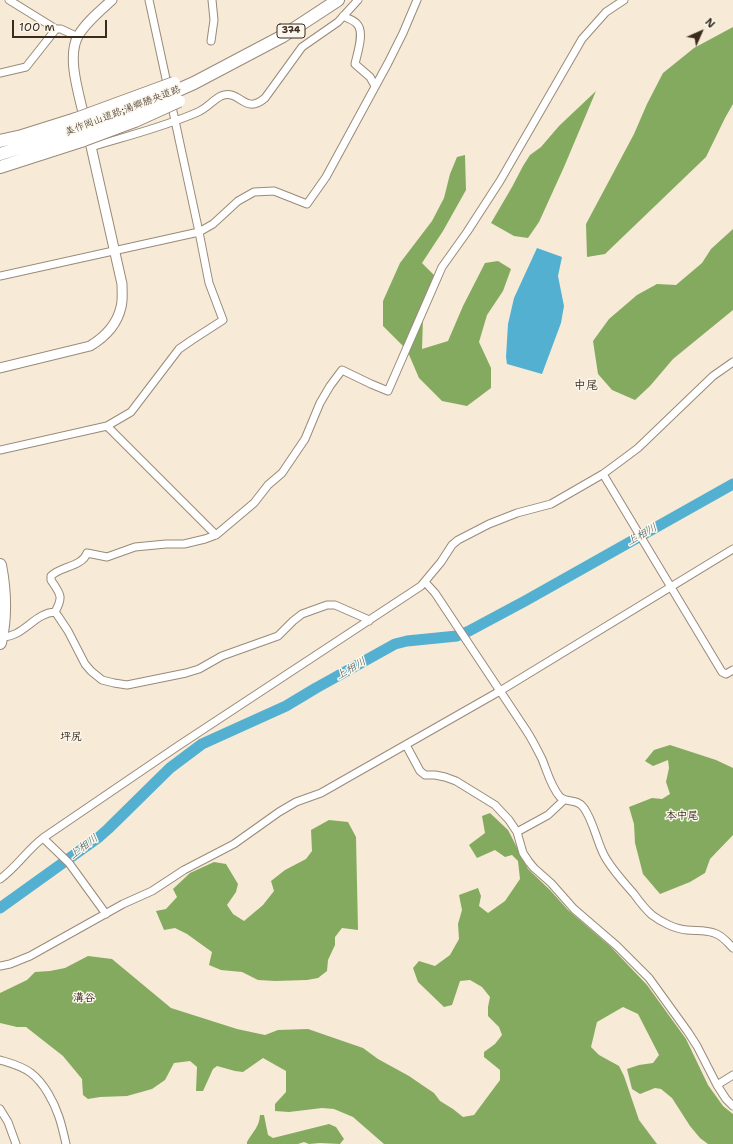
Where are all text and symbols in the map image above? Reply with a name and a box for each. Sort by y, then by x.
scale bar [14,12,109,38]
north arrow [681,12,721,52]
text: N [701,15,718,32]
text: 100 m [19,19,55,35]
road number: 374 [277,24,305,38]
street label: 美作岡山道路;湯郷勝央道路 [64,83,182,139]
district label: 中尾 [574,379,598,393]
water label: 上相川 [624,521,660,549]
water label: 上相川 [333,655,369,683]
district label: 坪尻 [60,730,82,744]
district label: 本中尾 [666,809,698,823]
water label: 上相川 [67,832,101,862]
district label: 溝谷 [73,991,95,1005]

